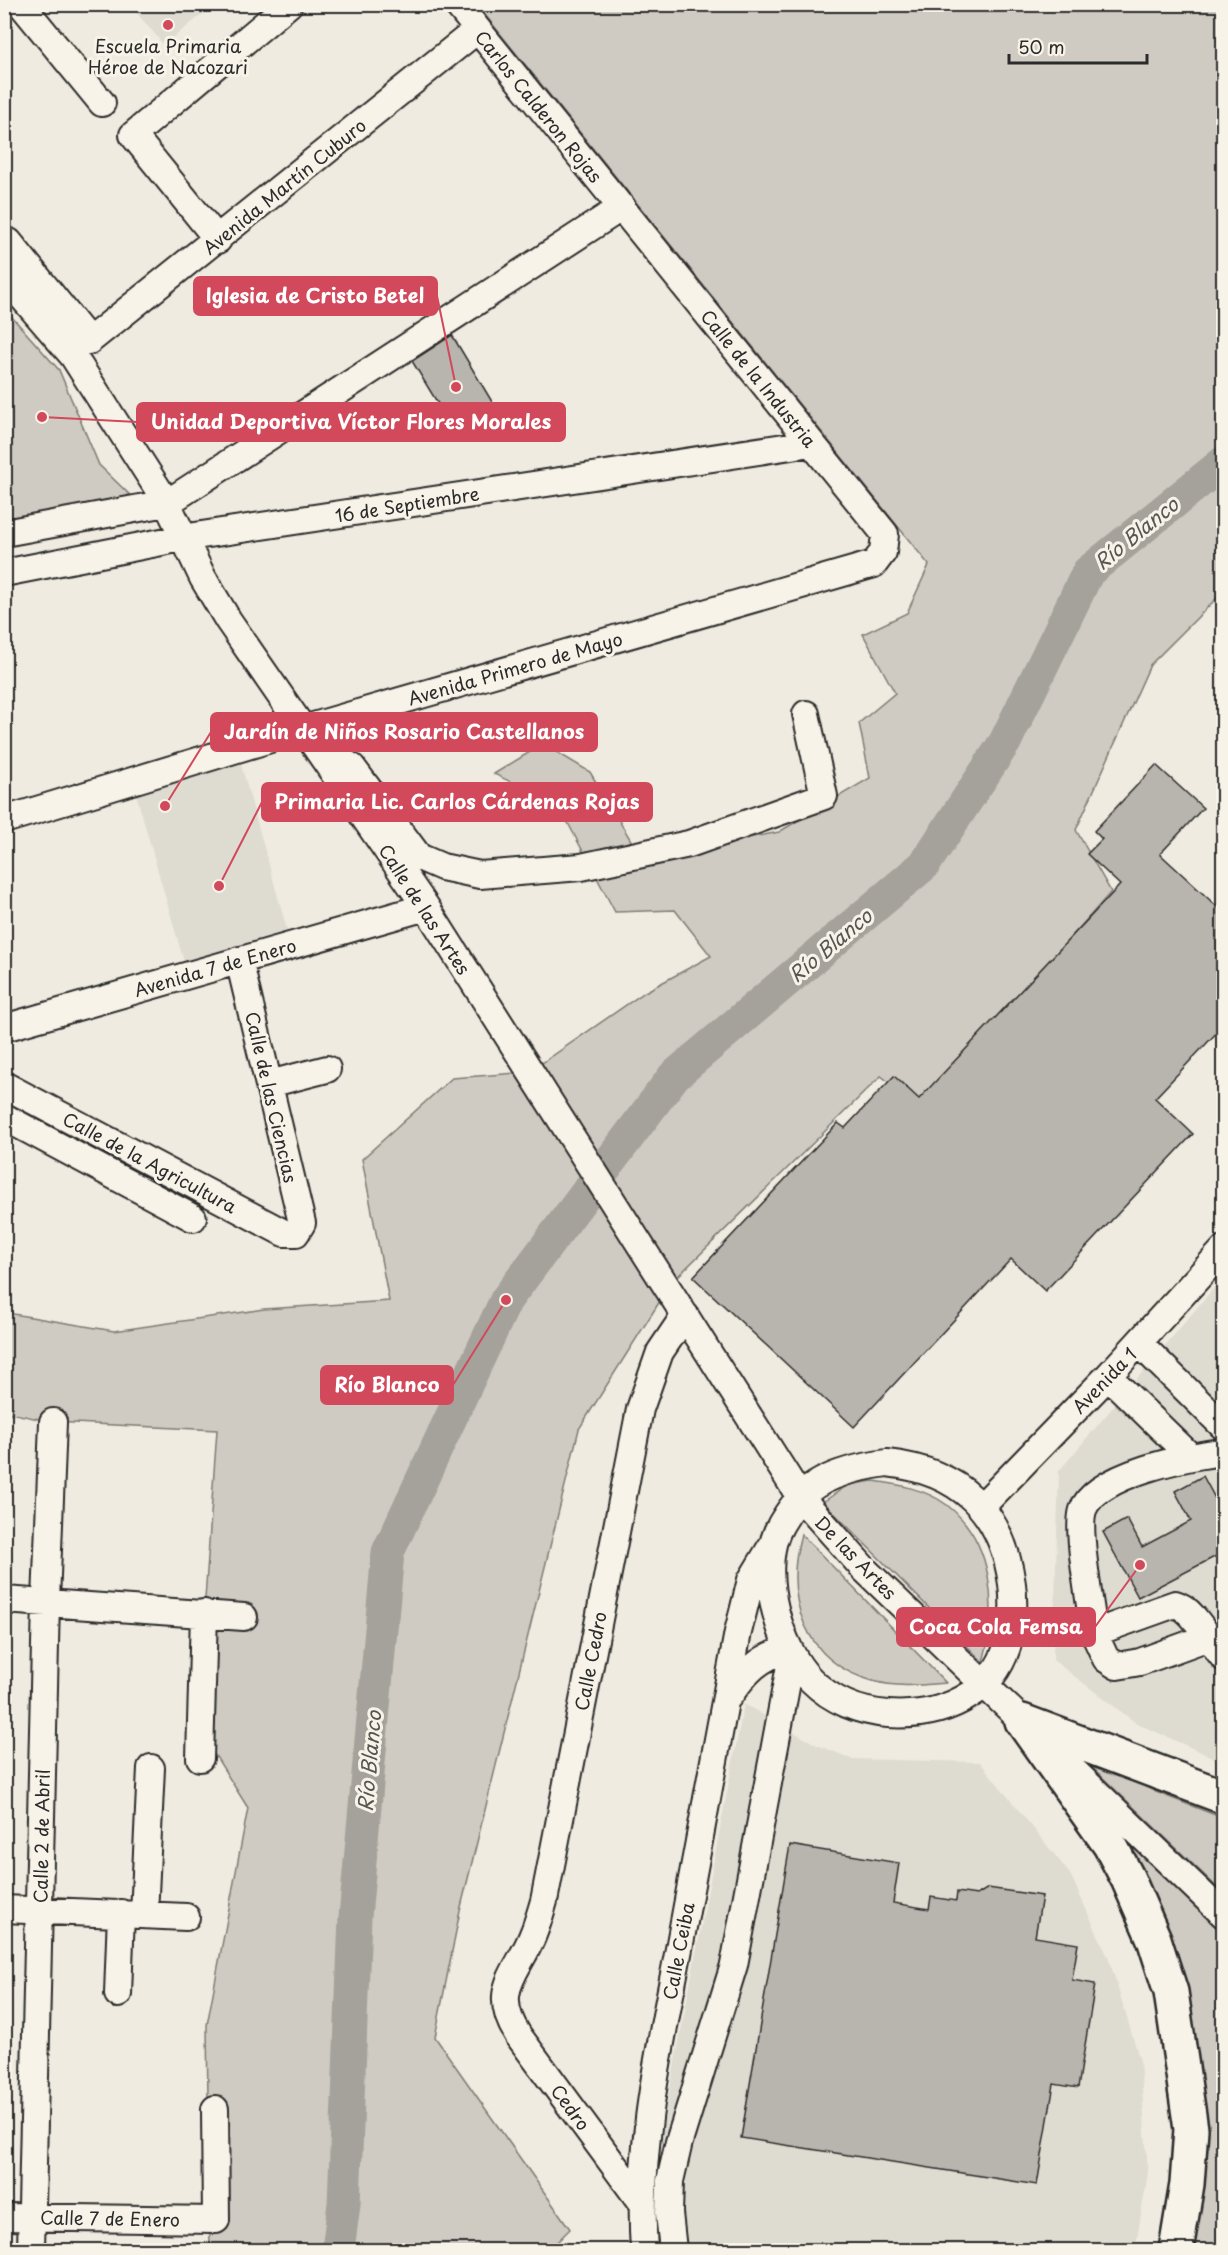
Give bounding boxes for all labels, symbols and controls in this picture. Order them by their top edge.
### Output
marker: Escuela Primaria Héroe de Nacozari [161,18,175,32]
street label: Carlos Calderon Rojas [469,24,609,188]
scale bar [1009,27,1147,65]
place label: Escuela Primaria Héroe de Nacozari [88,32,248,80]
text: 50 m [1018,33,1065,60]
street label: Avenida Martín Cuburo [197,112,371,260]
callout: Iglesia de Cristo Betel [194,277,437,315]
text: Iglesia de Cristo Betel [206,280,424,310]
street label: Calle de la Industria [695,303,823,453]
callout: Unidad Deportiva Víctor Flores Morales [137,403,565,441]
text: Unidad Deportiva Víctor Flores Morales [151,406,552,436]
street label: 16 de Septiembre [333,479,481,529]
water label: Río Blanco [1087,489,1185,576]
street label: Avenida Primero de Mayo [405,624,625,712]
callout: Jardín de Niños Rosario Castellanos [211,713,597,751]
text: Jardín de Niños Rosario Castellanos [224,716,585,746]
callout: Primaria Lic. Carlos Cárdenas Rojas [262,783,652,821]
text: Primaria Lic. Carlos Cárdenas Rojas [275,786,640,816]
street label: Calle de las Artes [373,838,477,980]
water label: Río Blanco [782,901,879,989]
street label: Avenida 7 de Enero [131,931,299,1003]
street label: Calle de las Ciencias [239,1009,305,1185]
street label: Calle de la Agricultura [58,1105,242,1220]
street label: Avenida 1 [1065,1341,1143,1419]
callout: Río Blanco [321,1366,453,1404]
text: Río Blanco [334,1369,440,1399]
street label: De las Artes [809,1509,903,1605]
callout: Coca Cola Femsa [897,1608,1095,1646]
street label: Calle Cedro [567,1609,613,1713]
text: Coca Cola Femsa [909,1611,1083,1641]
water label: Río Blanco [350,1709,388,1812]
street label: Calle 2 de Abril [26,1769,56,1903]
street label: Calle Ceiba [655,1899,701,2002]
street label: Cedro [545,2078,597,2136]
street label: Calle 7 de Enero [40,2203,180,2233]

